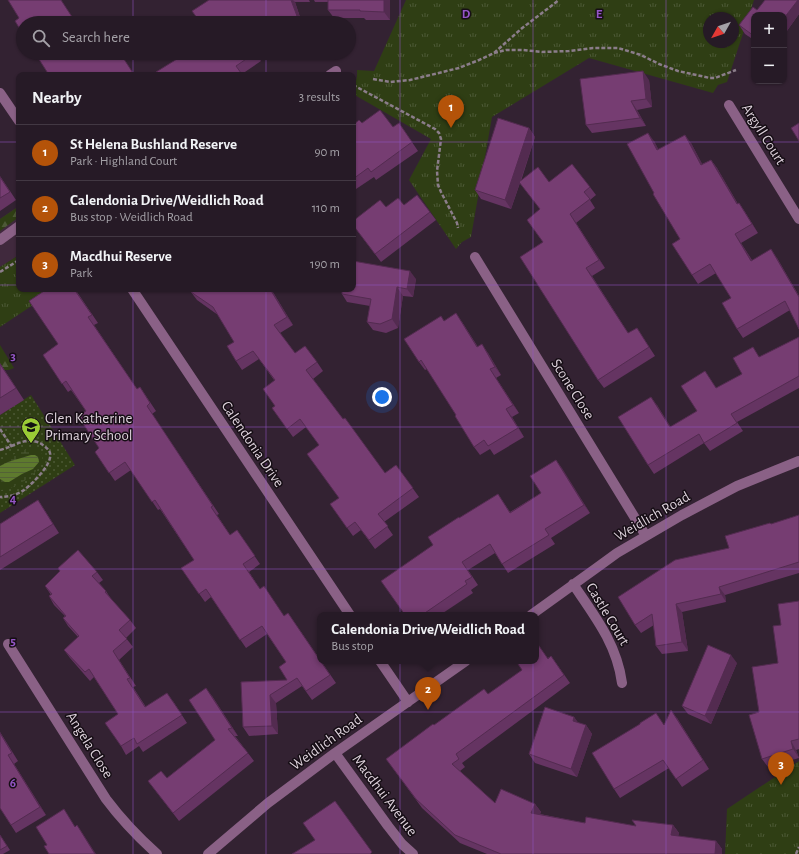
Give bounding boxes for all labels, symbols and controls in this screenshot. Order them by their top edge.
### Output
text: D [462,8,471,21]
text: E [596,8,603,21]
north arrow [703,12,739,48]
map controls [751,12,787,84]
button: + [751,12,787,48]
search box [16,16,356,60]
icon: search [30,27,52,49]
text: Search here [62,30,130,45]
button: − [751,48,787,84]
text: Nearby [32,89,82,106]
text: 3 results [299,91,340,104]
pin: 1 [438,95,464,128]
street label: Argyll Court [739,101,788,168]
text: St Helena Bushland Reserve [70,137,237,152]
text: 1 [43,146,47,159]
text: 90 m [314,146,340,159]
text: Park · Highland Court [70,155,177,168]
text: Calendonia Drive/Weidlich Road [70,193,264,208]
text: 2 [42,202,48,215]
text: 110 m [312,202,340,215]
text: Bus stop · Weidlich Road [70,211,193,224]
text: Macdhui Reserve [70,249,172,264]
text: 3 [42,258,48,271]
text: 190 m [310,258,340,271]
text: Park [70,267,92,280]
text: 3 [10,350,16,363]
street label: Scone Close [548,356,597,422]
your location [372,387,392,407]
street label: Calendonia Drive [218,399,287,490]
place label: Glen Katherine Primary School [45,411,133,443]
school or university icon: Glen Katherine Primary School [20,416,42,444]
street label: Weidlich Road [612,489,693,544]
text: 4 [10,493,17,506]
street label: Castle Court [583,580,632,648]
popup [317,612,539,664]
text: Calendonia Drive/Weidlich Road [331,622,525,637]
text: 5 [10,635,16,648]
text: Bus stop [331,640,374,653]
pin: 2 [415,677,441,710]
street label: Angela Close [63,710,116,781]
street label: Weidlich Road [288,711,365,773]
street label: Macdhui Avenue [349,752,420,839]
pin: 3 [768,752,794,785]
text: 6 [10,777,16,790]

